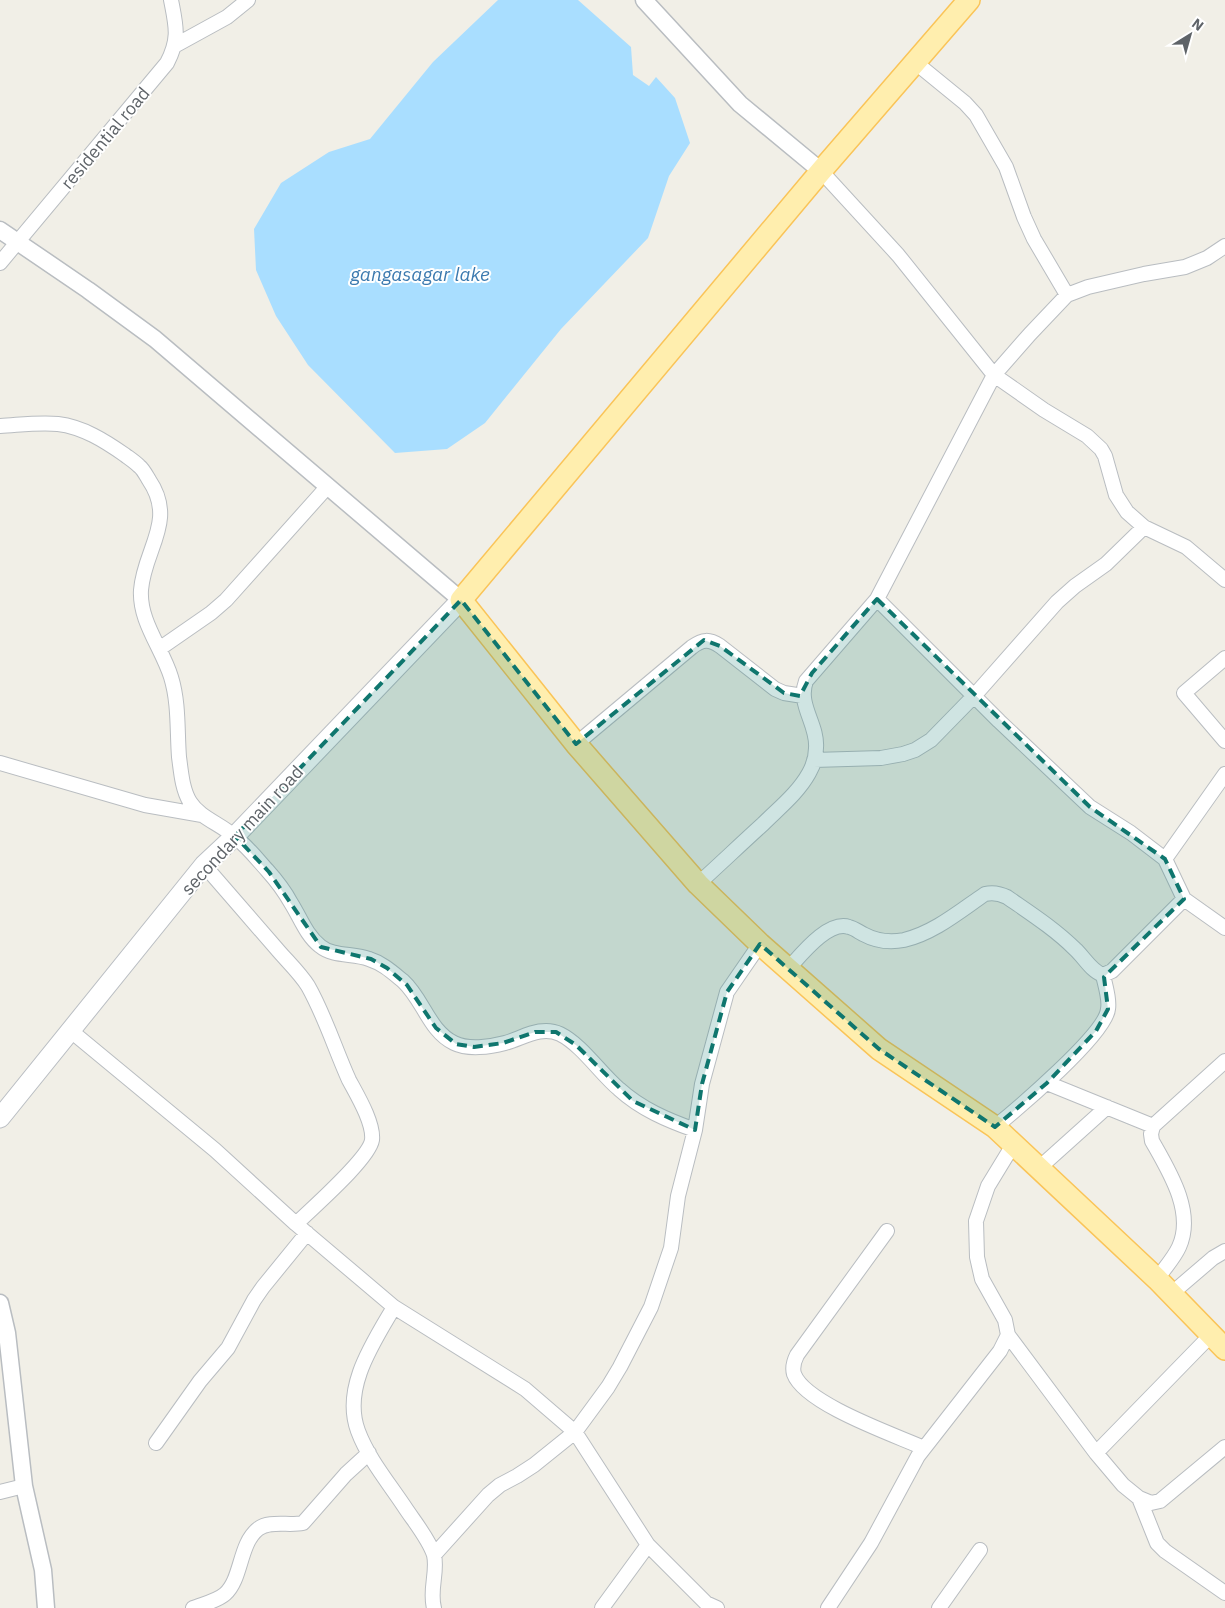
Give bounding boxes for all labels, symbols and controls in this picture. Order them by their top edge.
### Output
north arrow [1165,10,1215,60]
text: N [1188,14,1207,35]
street label: residential road [56,82,154,194]
water label: gangasagar lake [349,262,490,286]
street label: secondary main road [176,760,308,900]

